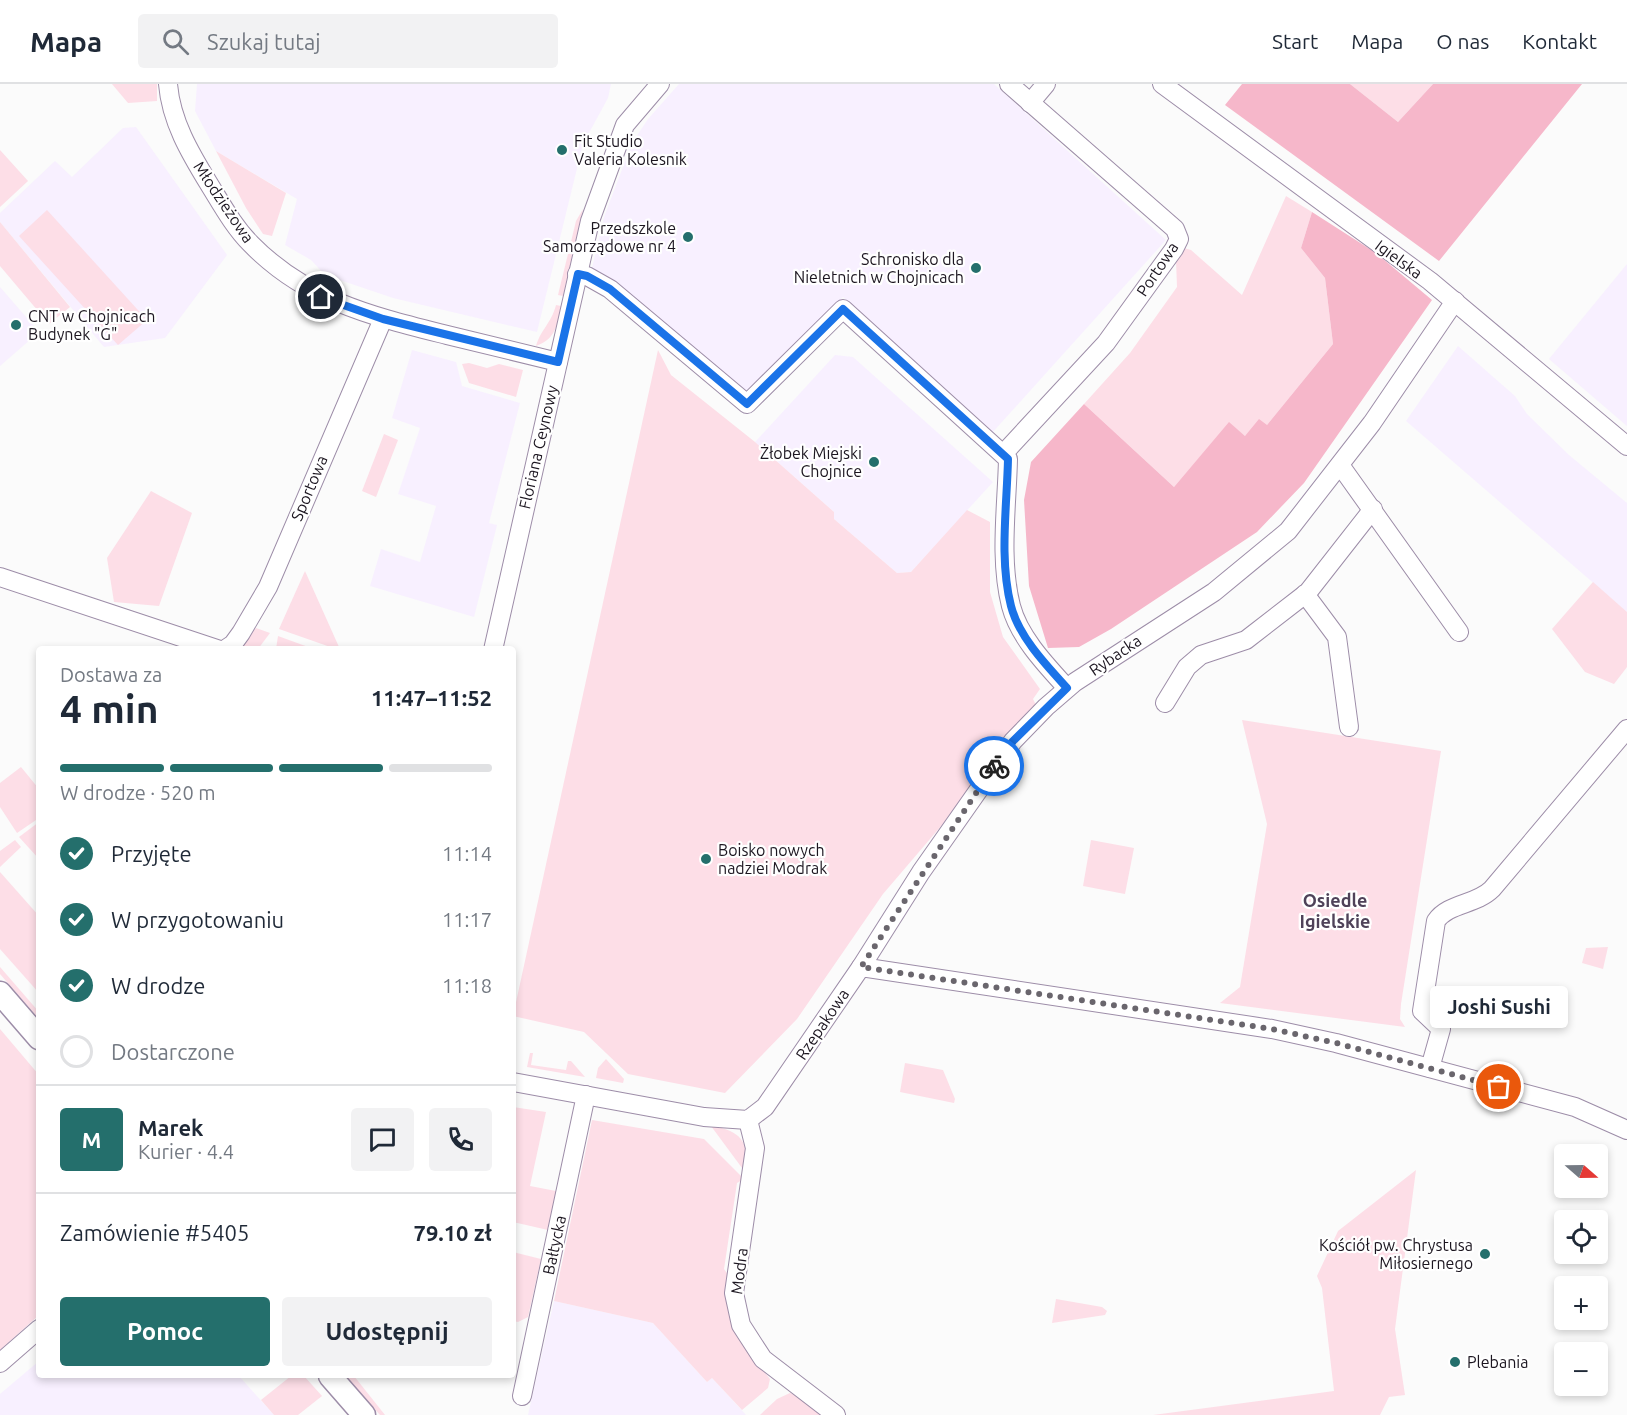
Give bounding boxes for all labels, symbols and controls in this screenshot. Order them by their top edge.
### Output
search box [138,14,558,68]
icon: search [159,25,192,58]
text: Mapa [30,26,102,57]
text: Szukaj tutaj [207,29,321,54]
text: Start [1272,29,1318,53]
text: Mapa [1351,29,1403,53]
text: O nas [1436,29,1489,53]
text: Kontakt [1522,29,1597,53]
place label: Fit Studio Valeria Kolesnik [574,132,687,168]
marker: Fit Studio Valeria Kolesnik [555,143,569,157]
street label: Młodzieżowa [190,158,258,246]
place label: Przedszkole Samorządowe nr 4 [543,219,676,255]
marker: Przedszkole Samorządowe nr 4 [681,230,695,244]
street label: Igielska [1372,236,1426,282]
street label: Portowa [1132,239,1182,299]
place label: Schronisko dla Nieletnich w Chojnicach [794,250,964,286]
marker: Schronisko dla Nieletnich w Chojnicach [969,261,983,275]
pin [295,271,346,322]
icon: home [304,280,337,313]
place label: CNT w Chojnicach Budynek "G" [28,307,155,343]
marker: CNT w Chojnicach Budynek "G" [9,318,23,332]
street label: Floriana Ceynowy [515,383,561,511]
place label: Żłobek Miejski Chojnice [760,444,862,480]
street label: Sportowa [287,453,331,523]
marker: Żłobek Miejski Chojnice [867,455,881,469]
street label: Rybacka [1086,631,1144,679]
text: Dostawa za [60,663,162,686]
text: 11:47–11:52 [371,685,492,710]
text: 4 min [60,687,159,730]
courier [964,736,1024,796]
icon: bike [978,750,1011,783]
text: W drodze · 520 m [60,781,216,804]
icon: check [60,837,93,870]
text: Przyjęte [111,841,192,866]
place label: Boisko nowych nadziei Modrak [718,841,827,877]
text: 11:14 [442,842,492,865]
marker: Boisko nowych nadziei Modrak [699,852,713,866]
district label: Osiedle Igielskie [1300,890,1370,931]
icon: check [60,903,93,936]
text: W przygotowaniu [111,907,284,932]
text: 11:17 [442,908,492,931]
icon: check [60,969,93,1002]
text: W drodze [111,973,205,998]
text: 11:18 [442,974,492,997]
street label: Rzepakowa [792,985,852,1063]
callout: Joshi Sushi [1430,985,1568,1027]
text: Joshi Sushi [1447,995,1551,1018]
text: Dostarczone [111,1039,235,1064]
pin [1473,1061,1524,1112]
icon: bag [1482,1070,1515,1103]
button: chat [351,1108,414,1171]
button: phone [429,1108,492,1171]
text: Marek [138,1115,203,1140]
text: M [82,1127,101,1152]
text: Kurier · 4.4 [138,1140,234,1163]
north arrow [1554,1144,1608,1198]
map controls [1554,1144,1608,1396]
button: locate [1554,1210,1608,1264]
street label: Bałtycka [539,1214,569,1276]
text: Zamówienie #5405 [60,1220,249,1245]
text: 79.10 zł [413,1220,492,1245]
place label: Kościół pw. Chrystusa Miłosiernego [1319,1236,1473,1272]
street label: Modra [727,1247,751,1295]
marker: Kościół pw. Chrystusa Miłosiernego [1478,1247,1492,1261]
button: + [1554,1276,1608,1330]
button: Pomoc [60,1297,270,1366]
button: Udostępnij [282,1297,492,1366]
button: − [1554,1342,1608,1396]
place label: Plebania [1467,1353,1528,1371]
marker: Plebania [1448,1355,1462,1369]

